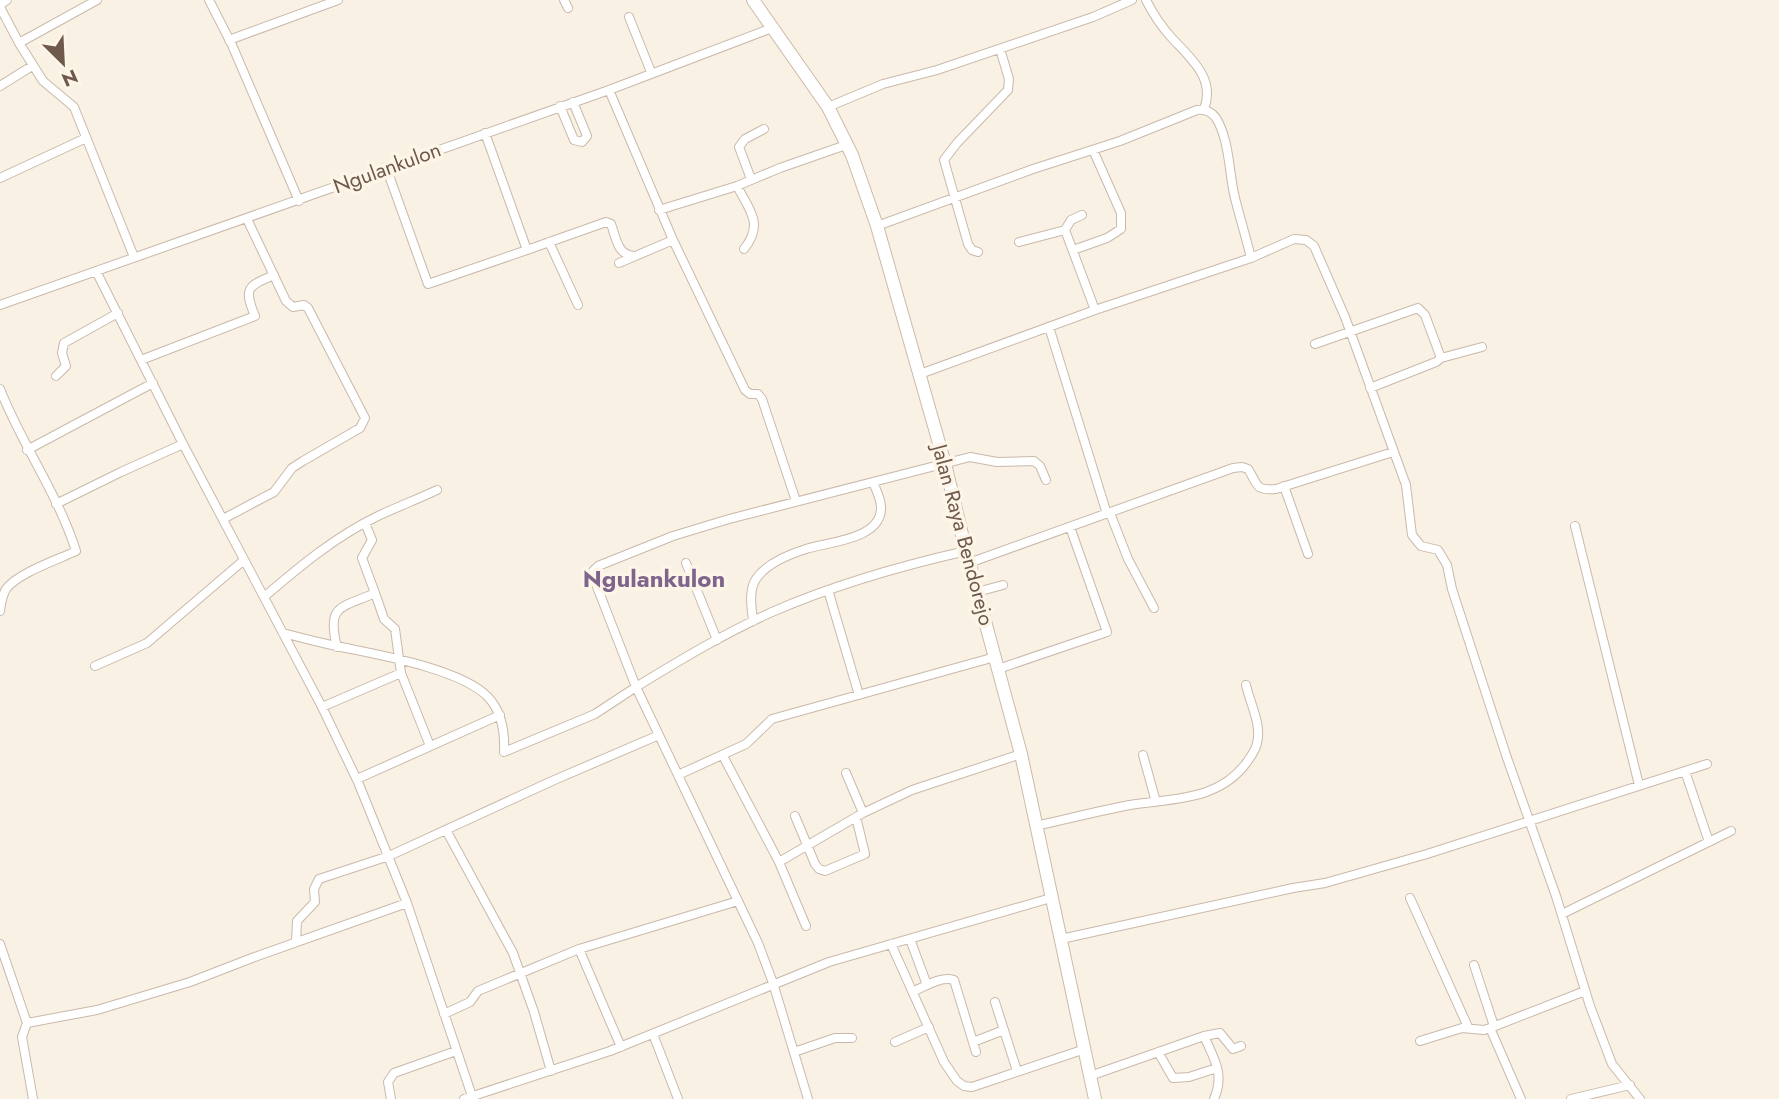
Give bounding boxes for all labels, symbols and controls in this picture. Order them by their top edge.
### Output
north arrow [28,28,98,98]
text: N [57,63,82,93]
street label: Ngulankulon [329,135,445,201]
street label: Jalan Raya Bendorejo [924,438,1002,629]
district label: Ngulankulon [583,561,725,596]

